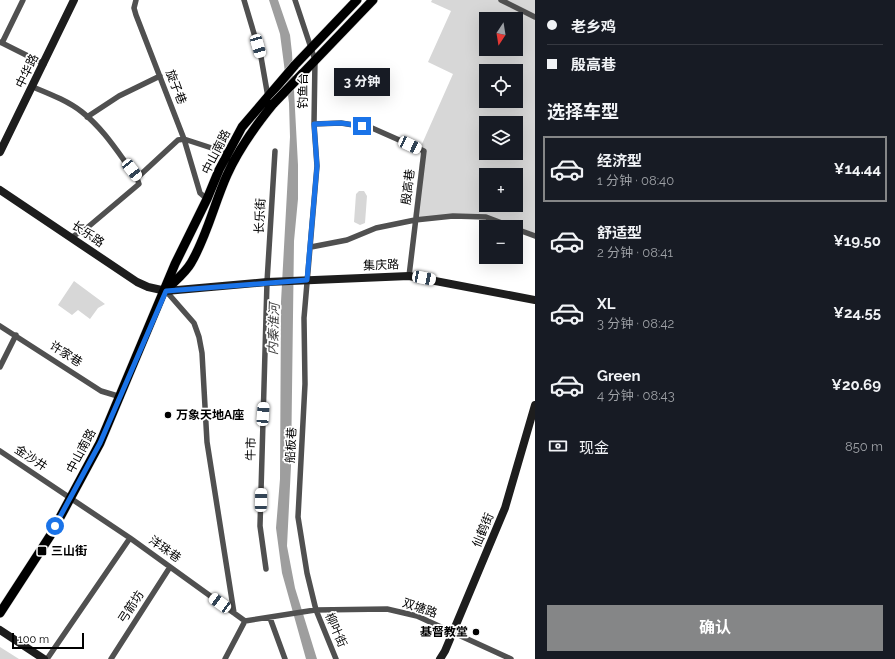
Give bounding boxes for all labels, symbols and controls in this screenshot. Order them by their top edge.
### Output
north arrow [479,12,523,56]
map controls [479,12,523,264]
text: 老乡鸡 [571,18,616,36]
car [249,33,267,59]
street label: 中华路 [13,52,41,90]
text: 殷高巷 [571,56,616,74]
button: locate [479,64,523,108]
street label: 旋子巷 [163,68,189,106]
callout: 3 分钟 [334,68,390,96]
street label: 钓鱼台 [296,73,310,109]
text: 3 分钟 [344,74,380,89]
text: 选择车型 [547,101,619,122]
button: layers [479,116,523,160]
route end [353,117,371,135]
street label: 中山南路 [199,127,233,177]
car [397,134,423,156]
icon: car [549,151,585,187]
text: 经济型 [597,152,642,170]
car [120,157,144,183]
text: ¥14.44 [834,160,881,178]
street label: 殷高巷 [399,168,417,206]
button: + [479,168,523,212]
text: 1 分钟 · 08:40 [597,173,674,188]
street label: 长乐街 [252,198,268,234]
street label: 长乐路 [69,218,107,250]
button: − [479,220,523,264]
icon: car [549,223,585,259]
text: 舒适型 [597,224,642,242]
text: ¥19.50 [833,232,881,250]
text: 2 分钟 · 08:41 [597,245,673,260]
street label: 集庆路 [363,257,399,273]
car [411,270,437,286]
icon: car [549,295,585,331]
text: XL [597,295,615,313]
water label: 内秦淮河 [265,300,282,355]
text: ¥24.55 [833,304,881,322]
text: 3 分钟 · 08:42 [597,316,674,331]
street label: 许家巷 [47,338,85,370]
icon: car [549,367,585,403]
text: Green [597,367,641,385]
text: ¥20.69 [831,376,881,394]
text: 4 分钟 · 08:43 [597,388,675,403]
car [256,402,270,426]
place label: 万象天地A座 [176,408,244,422]
marker: 万象天地A座 [163,410,173,420]
street label: 中山南路 [64,427,98,475]
street label: 船板巷 [283,427,299,463]
icon: cash [547,435,569,457]
street label: 牛市 [244,437,258,461]
text: 现金 [579,439,609,457]
text: 850 m [845,439,883,454]
street label: 金沙井 [12,442,50,474]
car [255,488,267,512]
street label: 仙鹤街 [470,511,496,549]
route start [46,517,64,535]
street label: 洋珠巷 [146,533,184,565]
place label: 三山街 [51,544,87,558]
marker: 三山街 [36,545,48,557]
street label: 弓箭坊 [115,588,147,626]
car [207,591,233,615]
street label: 双塘路 [401,596,439,620]
button: 确认 [547,605,883,651]
street label: 柳叶街 [323,611,349,649]
place label: 基督教堂 [420,625,468,639]
marker: 基督教堂 [471,627,481,637]
scale bar [12,631,84,650]
text: 100 m [18,633,49,646]

